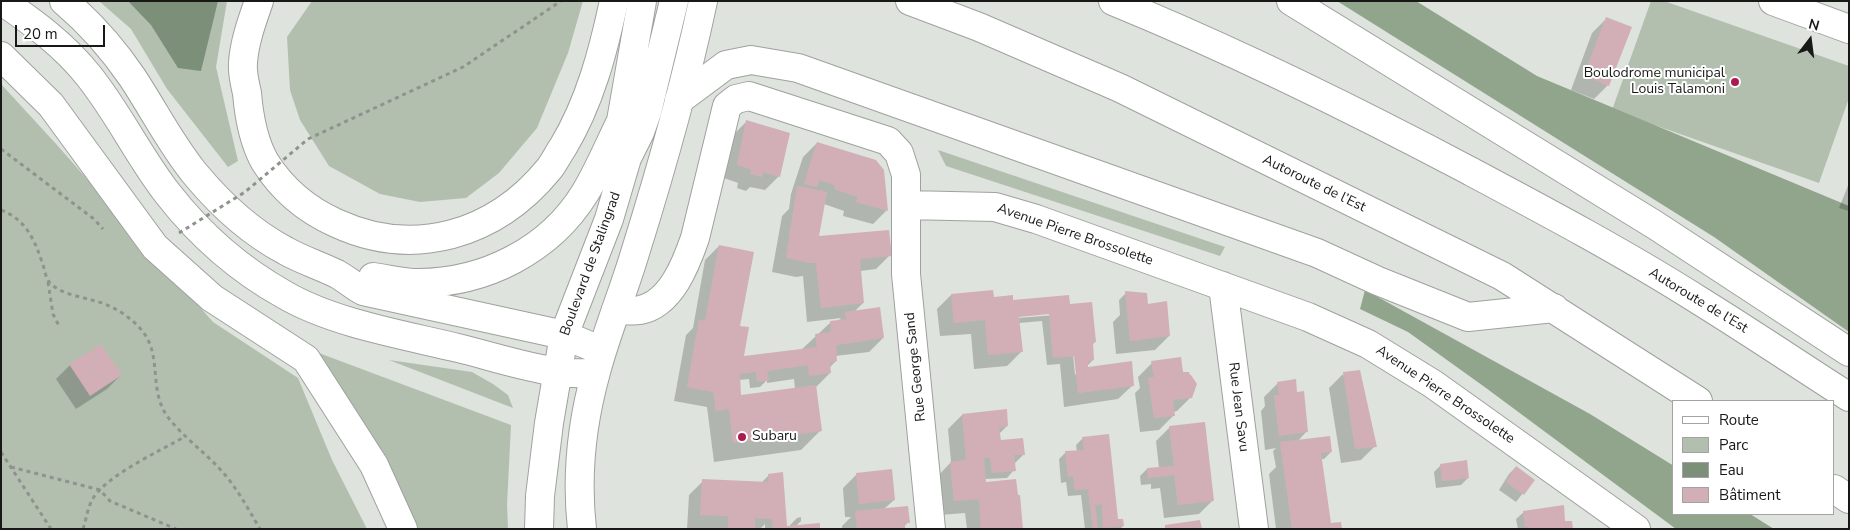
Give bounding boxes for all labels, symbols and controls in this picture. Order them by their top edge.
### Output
text: N [1806,14,1822,36]
scale bar [18,15,108,47]
north arrow [1785,15,1835,65]
text: 20 m [23,24,58,44]
place label: Boulodrome municipal Louis Talamoni [1584,66,1725,98]
marker: Boulodrome municipal Louis Talamoni [1729,76,1741,88]
street label: Autoroute de l’Est [1260,152,1368,216]
street label: Boulevard de Stalingrad [557,190,625,338]
street label: Avenue Pierre Brossolette [995,200,1155,270]
street label: Autoroute de l’Est [1645,265,1751,337]
street label: Rue George Sand [902,311,930,423]
street label: Avenue Pierre Brossolette [1372,342,1518,448]
street label: Rue Jean Savu [1224,361,1252,453]
legend [1672,400,1835,515]
text: Route [1719,410,1759,430]
place label: Subaru [752,429,797,445]
marker: Subaru [736,431,748,443]
text: Parc [1719,435,1748,455]
text: Eau [1719,460,1744,480]
text: Bâtiment [1719,485,1780,505]

